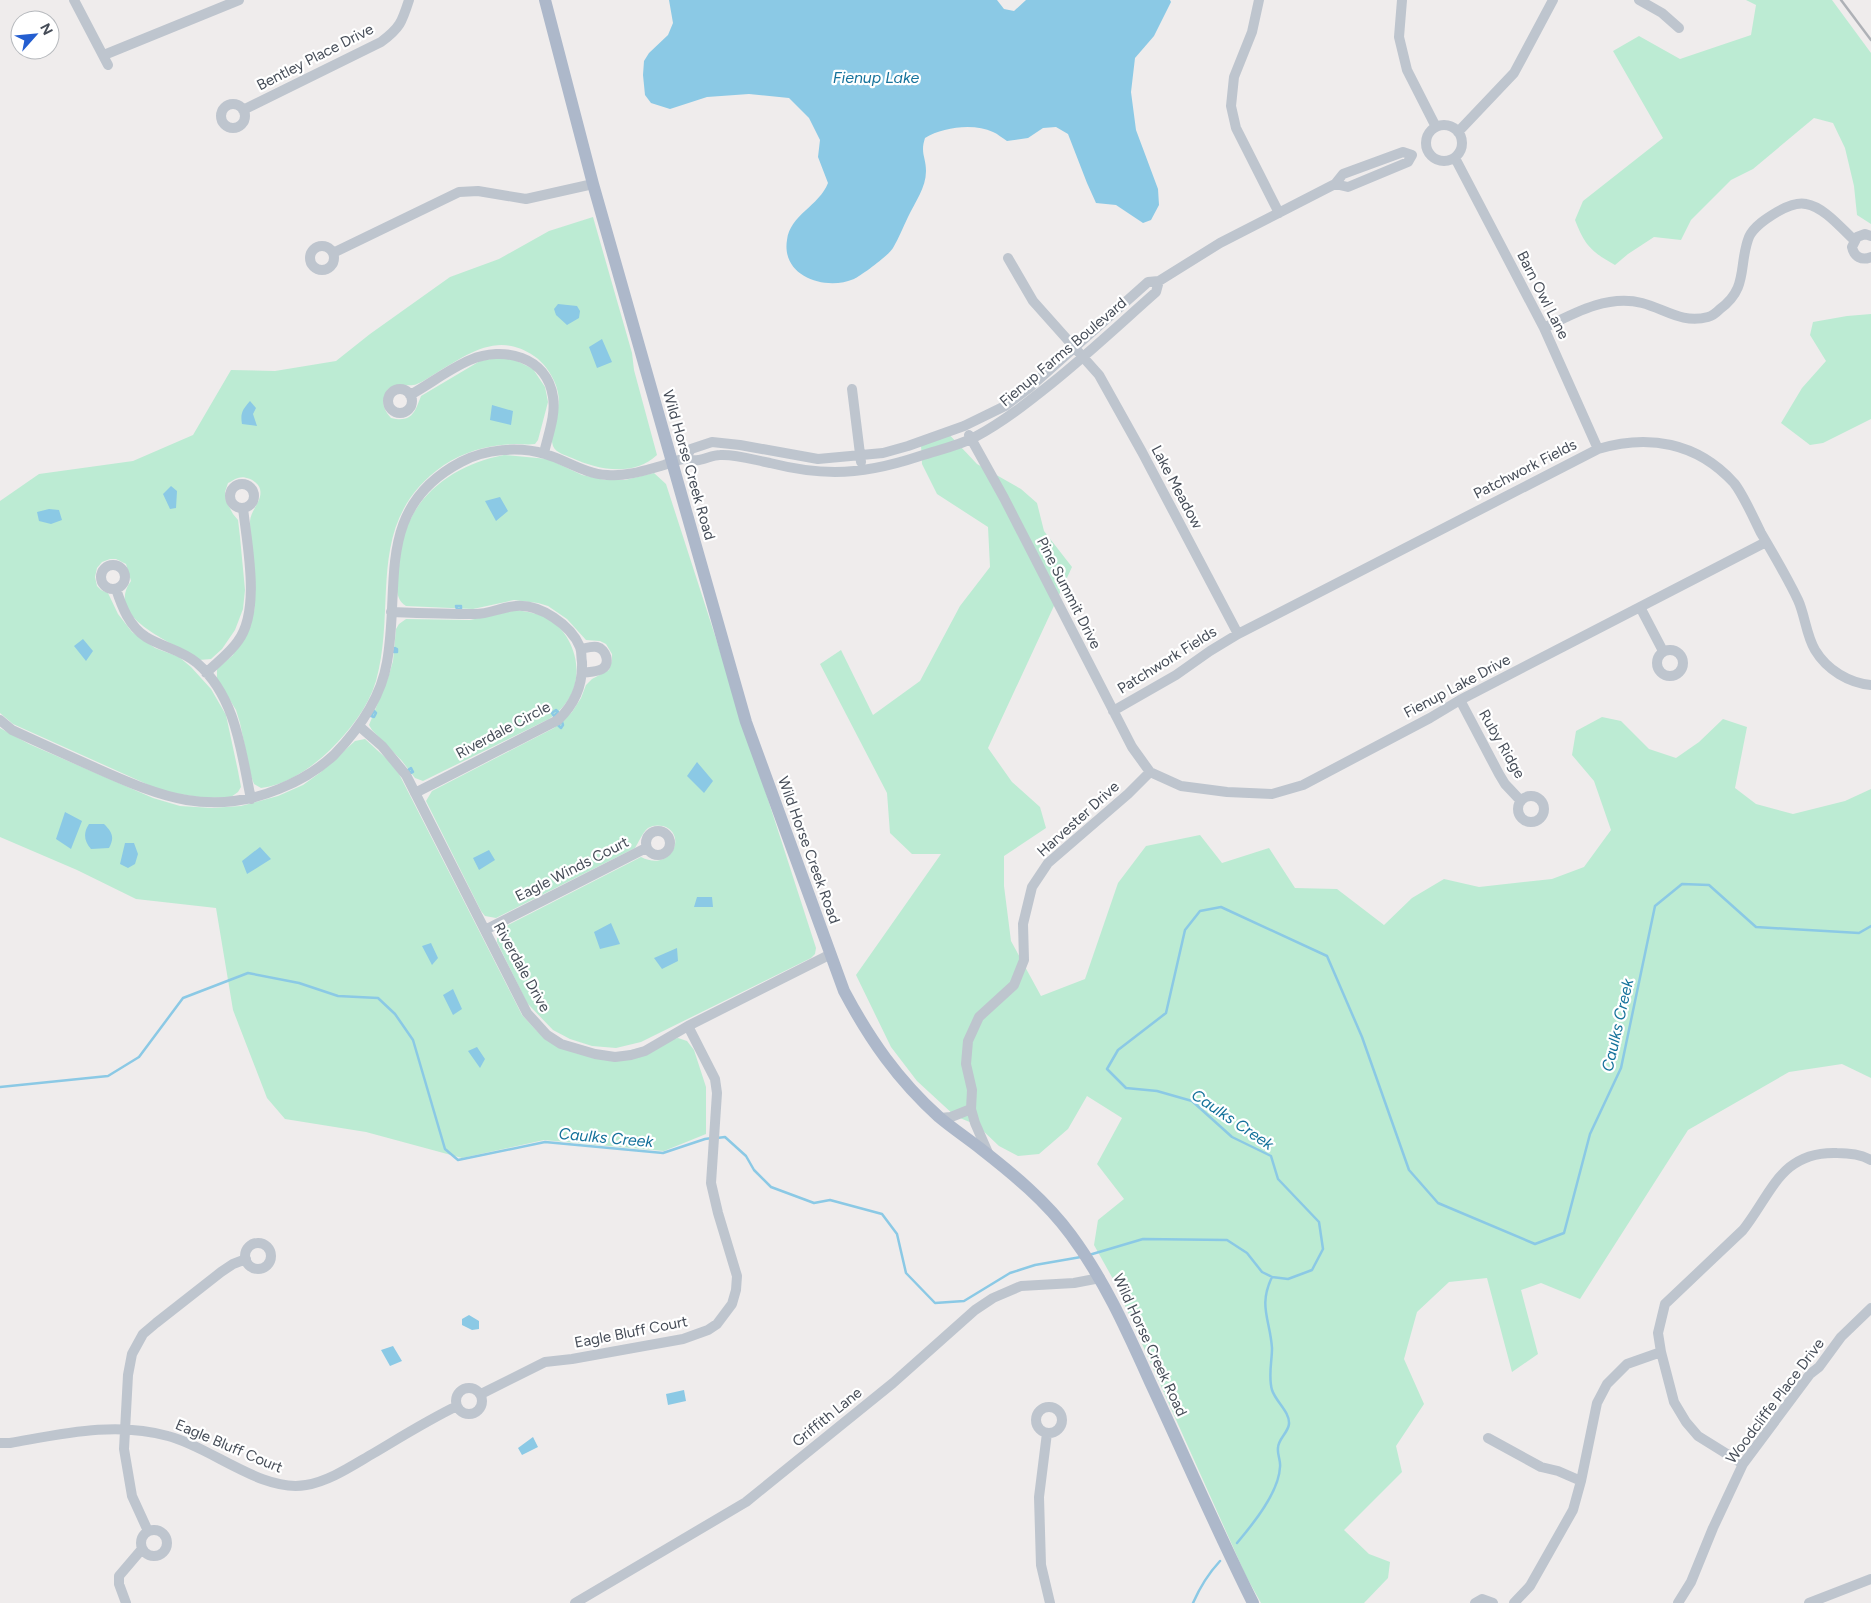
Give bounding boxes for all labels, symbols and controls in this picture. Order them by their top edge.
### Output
north arrow [10,10,60,60]
street label: Bentley Place Drive [254,20,376,94]
text: N [36,21,56,38]
water label: Fienup Lake [833,68,919,87]
street label: Barn Owl Lane [1513,248,1573,342]
street label: Fienup Farms Boulevard [996,294,1130,410]
street label: Wild Horse Creek Road [659,388,719,542]
street label: Patchwork Fields [1470,435,1580,503]
street label: Lake Meadow [1147,442,1207,532]
street label: Pine Summit Drive [1033,534,1105,652]
street label: Patchwork Fields [1114,622,1220,698]
street label: Fienup Lake Drive [1401,650,1513,722]
street label: Riverdale Circle [453,698,553,762]
street label: Ruby Ridge [1475,706,1529,782]
street label: Wild Horse Creek Road [774,774,844,926]
street label: Harvester Drive [1033,777,1123,861]
street label: Eagle Winds Court [512,832,632,905]
street label: Riverdale Drive [490,919,554,1015]
water label: Caulks Creek [1598,976,1638,1073]
water label: Caulks Creek [1188,1085,1278,1155]
water label: Caulks Creek [558,1124,655,1151]
street label: Wild Horse Creek Road [1109,1271,1191,1419]
street label: Eagle Bluff Court [573,1312,689,1352]
street label: Woodcliffe Place Drive [1722,1335,1828,1467]
street label: Griffith Lane [789,1383,865,1451]
street label: Eagle Bluff Court [173,1415,286,1477]

